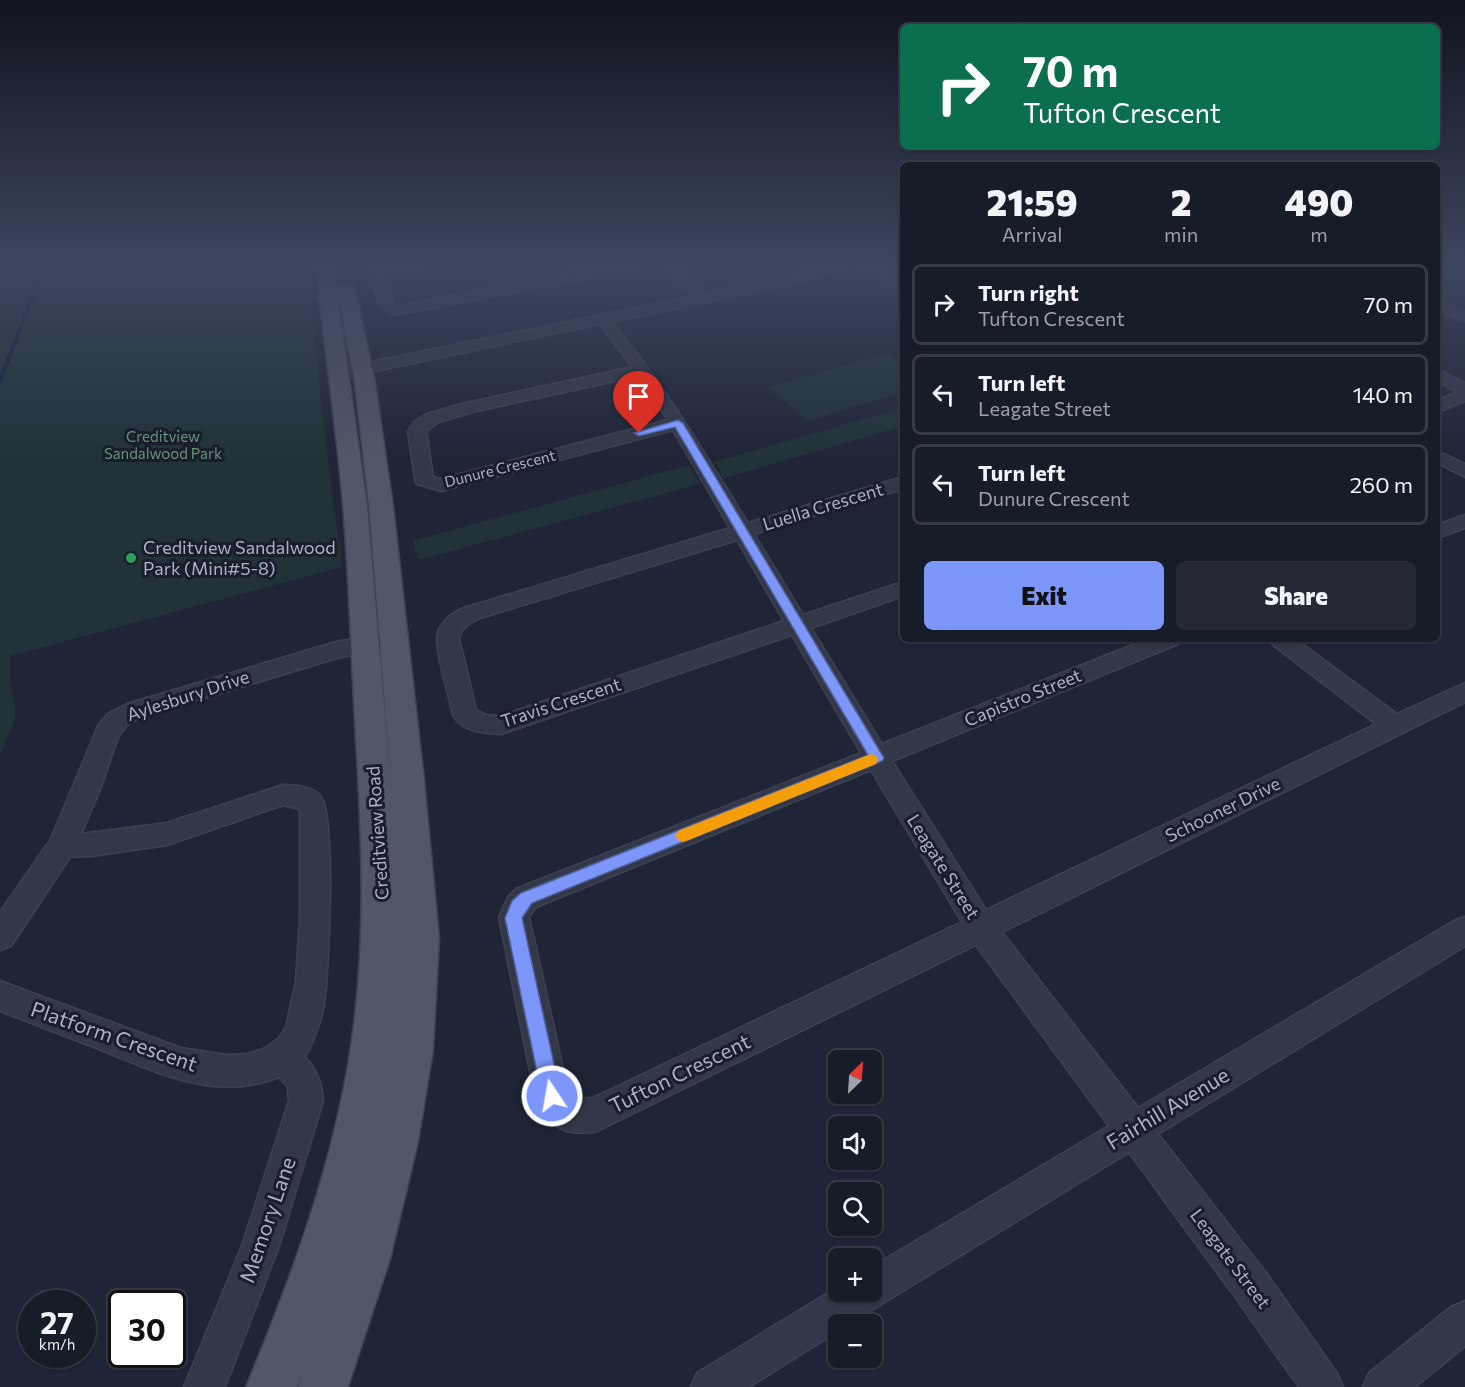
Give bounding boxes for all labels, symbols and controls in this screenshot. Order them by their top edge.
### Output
text: 70 m [1023,44,1118,96]
icon: right [924,48,1002,126]
text: Tufton Crescent [1023,96,1221,129]
text: 21:59 [986,179,1078,223]
text: 2 [1171,179,1192,223]
text: 490 [1285,179,1354,223]
text: Arrival [1002,222,1062,246]
text: min [1164,222,1198,246]
text: m [1310,222,1328,246]
text: Turn right [978,279,1079,306]
icon: right [927,288,960,321]
text: 70 m [1364,291,1413,318]
text: Tufton Crescent [978,306,1125,330]
text: Turn left [978,369,1065,396]
pin [613,371,664,433]
icon: left [927,378,960,411]
icon: arrive [622,380,655,413]
text: 140 m [1353,381,1413,408]
text: Leagate Street [978,396,1111,420]
park label: Creditview Sandalwood Park [104,427,222,462]
street label: Dunure Crescent [442,446,557,491]
text: Turn left [978,459,1065,486]
icon: left [927,468,960,501]
text: 260 m [1350,471,1413,498]
street label: Luella Crescent [760,477,886,535]
text: Dunure Crescent [978,486,1130,510]
place label: Creditview Sandalwood Park (Mini#5-8) [143,536,336,579]
marker: Creditview Sandalwood Park (Mini#5-8) [124,551,138,565]
button: Exit [924,561,1164,630]
button: Share [1176,561,1416,630]
street label: Capistro Street [961,664,1084,731]
street label: Aylesbury Drive [124,665,252,725]
street label: Travis Crescent [498,672,623,732]
street label: Creditview Road [361,765,393,901]
street label: Schooner Drive [1161,772,1284,846]
street label: Leagate Street [903,810,985,923]
street label: Platform Crescent [28,995,201,1076]
street label: Tufton Crescent [605,1028,754,1118]
north arrow [828,1050,882,1104]
map controls [828,1050,882,1368]
street label: Fairhill Avenue [1101,1061,1233,1154]
position arrow [520,1064,584,1128]
button: sound [828,1116,882,1170]
street label: Memory Lane [233,1153,300,1286]
button: search [828,1182,882,1236]
street label: Leagate Street [1186,1204,1275,1313]
button: + [828,1248,882,1302]
speed limit sign: 30 [108,1290,186,1368]
text: 27 [40,1303,74,1340]
button: − [828,1314,882,1368]
text: km/h [39,1335,75,1353]

